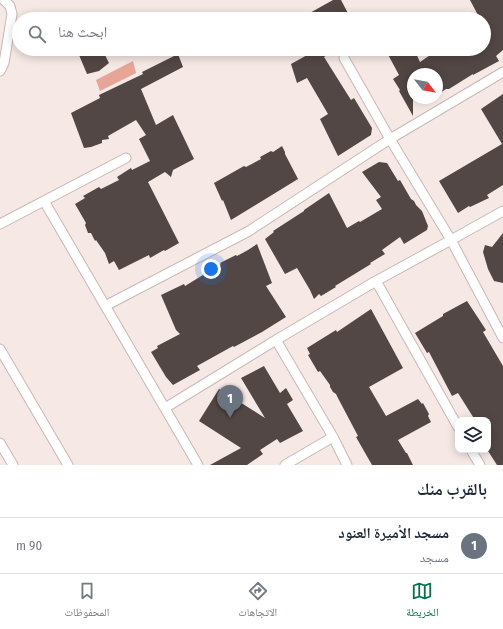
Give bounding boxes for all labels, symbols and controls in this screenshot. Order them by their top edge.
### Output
search box [12,12,491,56]
icon: search [26,23,48,45]
text: ابحث هنا [58,23,107,41]
north arrow [407,68,443,104]
your location [201,259,221,279]
pin: 1 [217,385,243,418]
map controls [455,417,491,453]
button: layers [455,417,491,453]
text: بالقرب منك [417,479,487,500]
text: مسجد الأميرة العنود [338,524,449,542]
text: 90 m [16,538,42,553]
text: 1 [471,538,477,553]
text: مسجد [420,550,449,565]
tab: المحفوظات [64,580,109,623]
tab: الاتجاهات [238,580,277,623]
tab: الخريطة [406,580,439,623]

